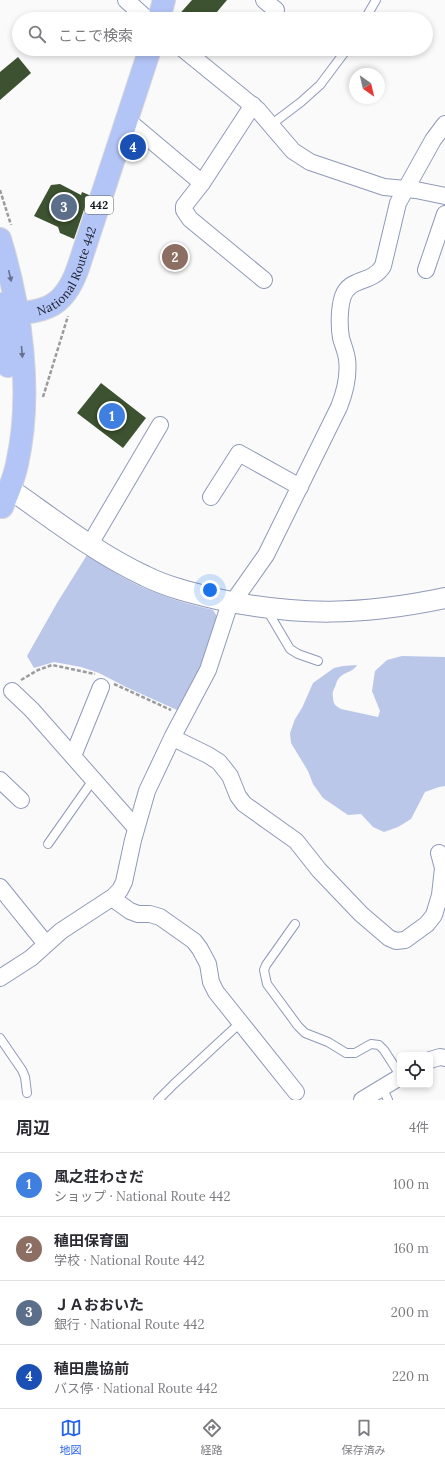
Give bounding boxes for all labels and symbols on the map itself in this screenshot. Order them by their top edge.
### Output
north arrow [349,68,385,104]
pin: 4 [120,132,146,162]
pin: 3 [51,192,77,222]
road number: 442 [85,196,113,214]
street label: National Route 442 [35,224,99,318]
pin: 2 [162,242,188,272]
one-way arrow [8,270,14,282]
one-way arrow [18,346,25,358]
pin: 1 [99,401,125,431]
your location [200,580,220,600]

